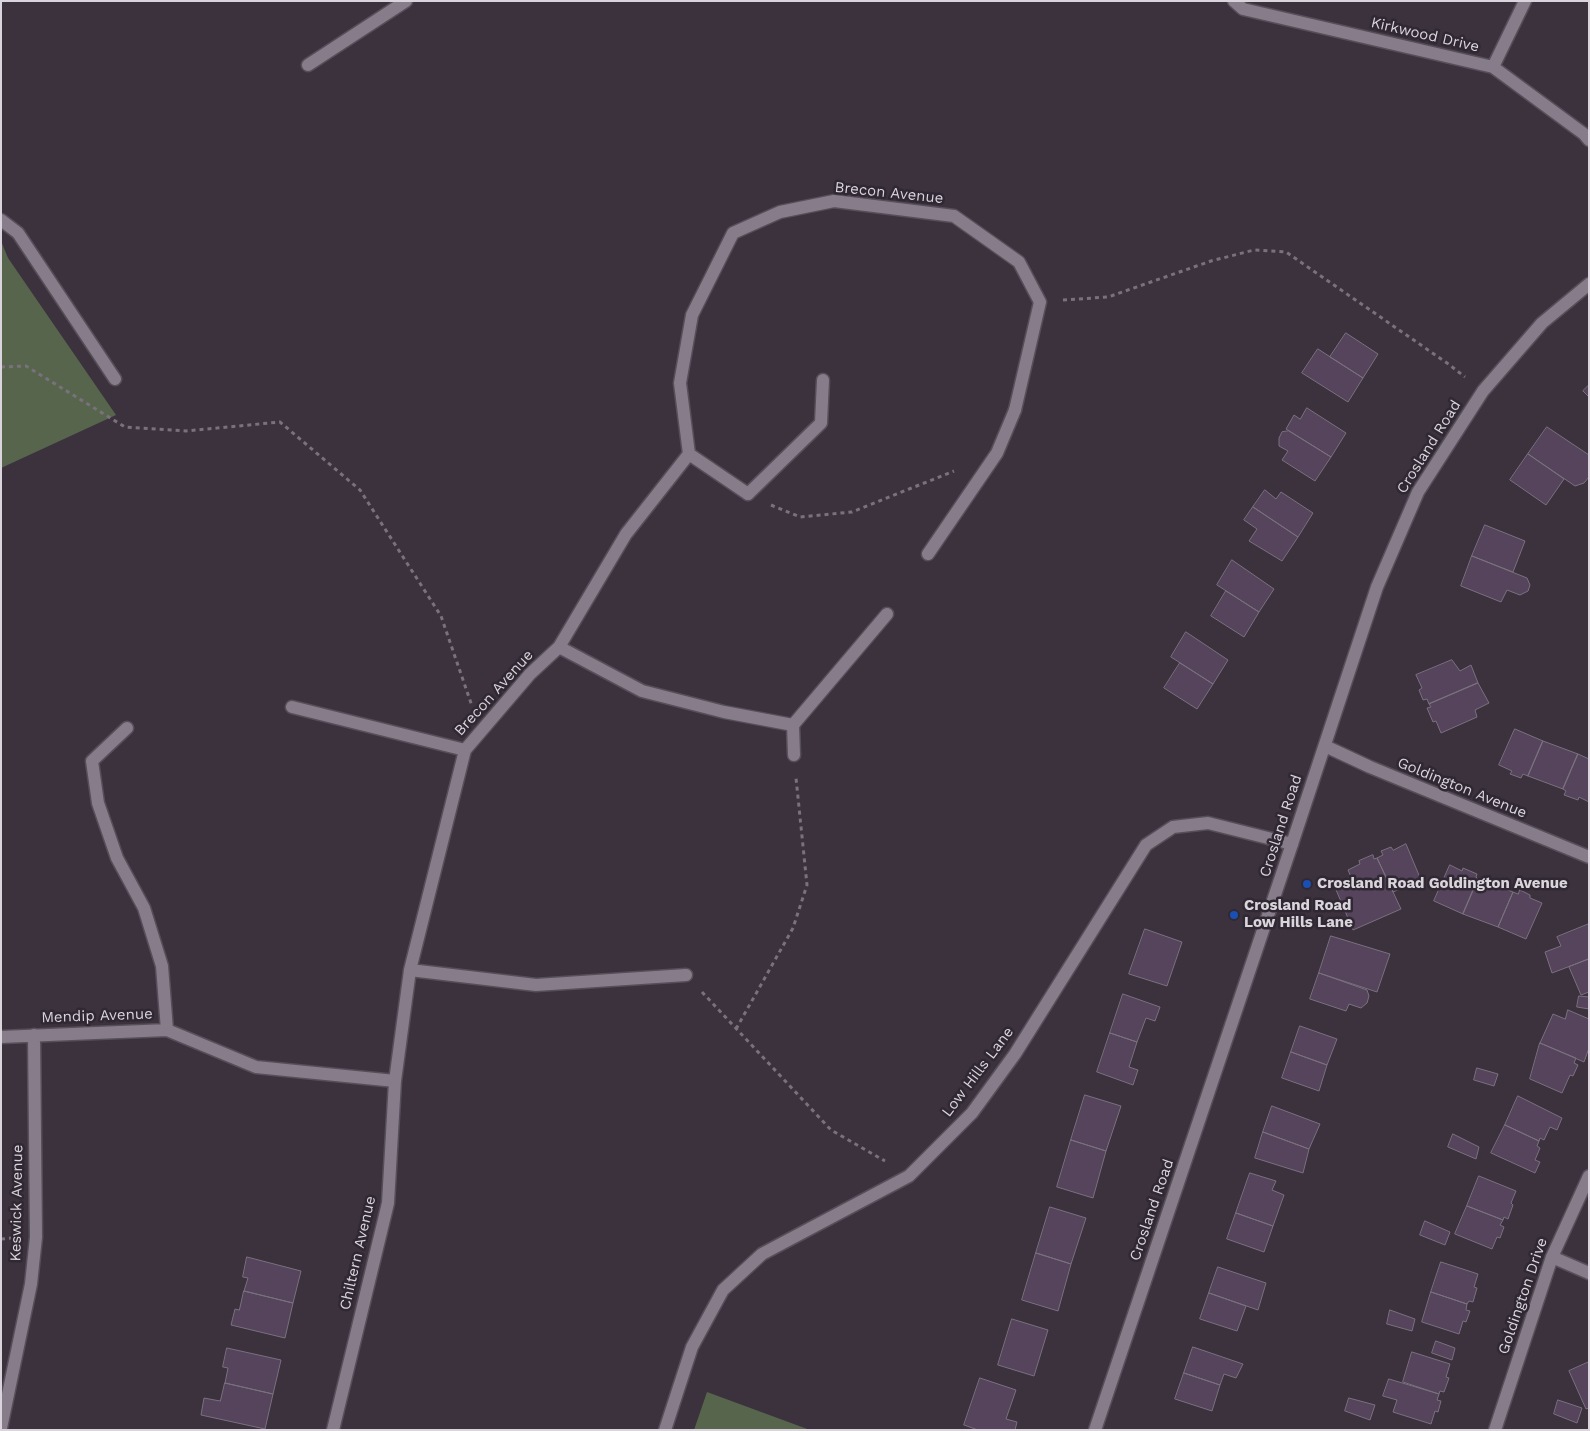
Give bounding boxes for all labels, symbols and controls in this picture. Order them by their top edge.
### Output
street label: Kirkwood Drive [1369,14,1481,56]
street label: Brecon Avenue [834,178,944,208]
street label: Crosland Road [1393,397,1465,497]
street label: Brecon Avenue [451,646,537,740]
street label: Goldington Avenue [1395,754,1529,822]
street label: Crosland Road [1256,773,1306,879]
place label: Crosland Road Goldington Avenue [1317,875,1568,893]
marker: Crosland Road Goldington Avenue [1301,878,1313,890]
place label: Crosland Road Low Hills Lane [1244,897,1353,932]
marker: Crosland Road Low Hills Lane [1228,909,1240,921]
street label: Mendip Avenue [41,1005,153,1027]
street label: Low Hills Lane [938,1024,1018,1120]
street label: Keswick Avenue [7,1144,27,1262]
street label: Crosland Road [1126,1157,1178,1263]
street label: Chiltern Avenue [336,1194,380,1312]
street label: Goldington Drive [1495,1235,1551,1357]

